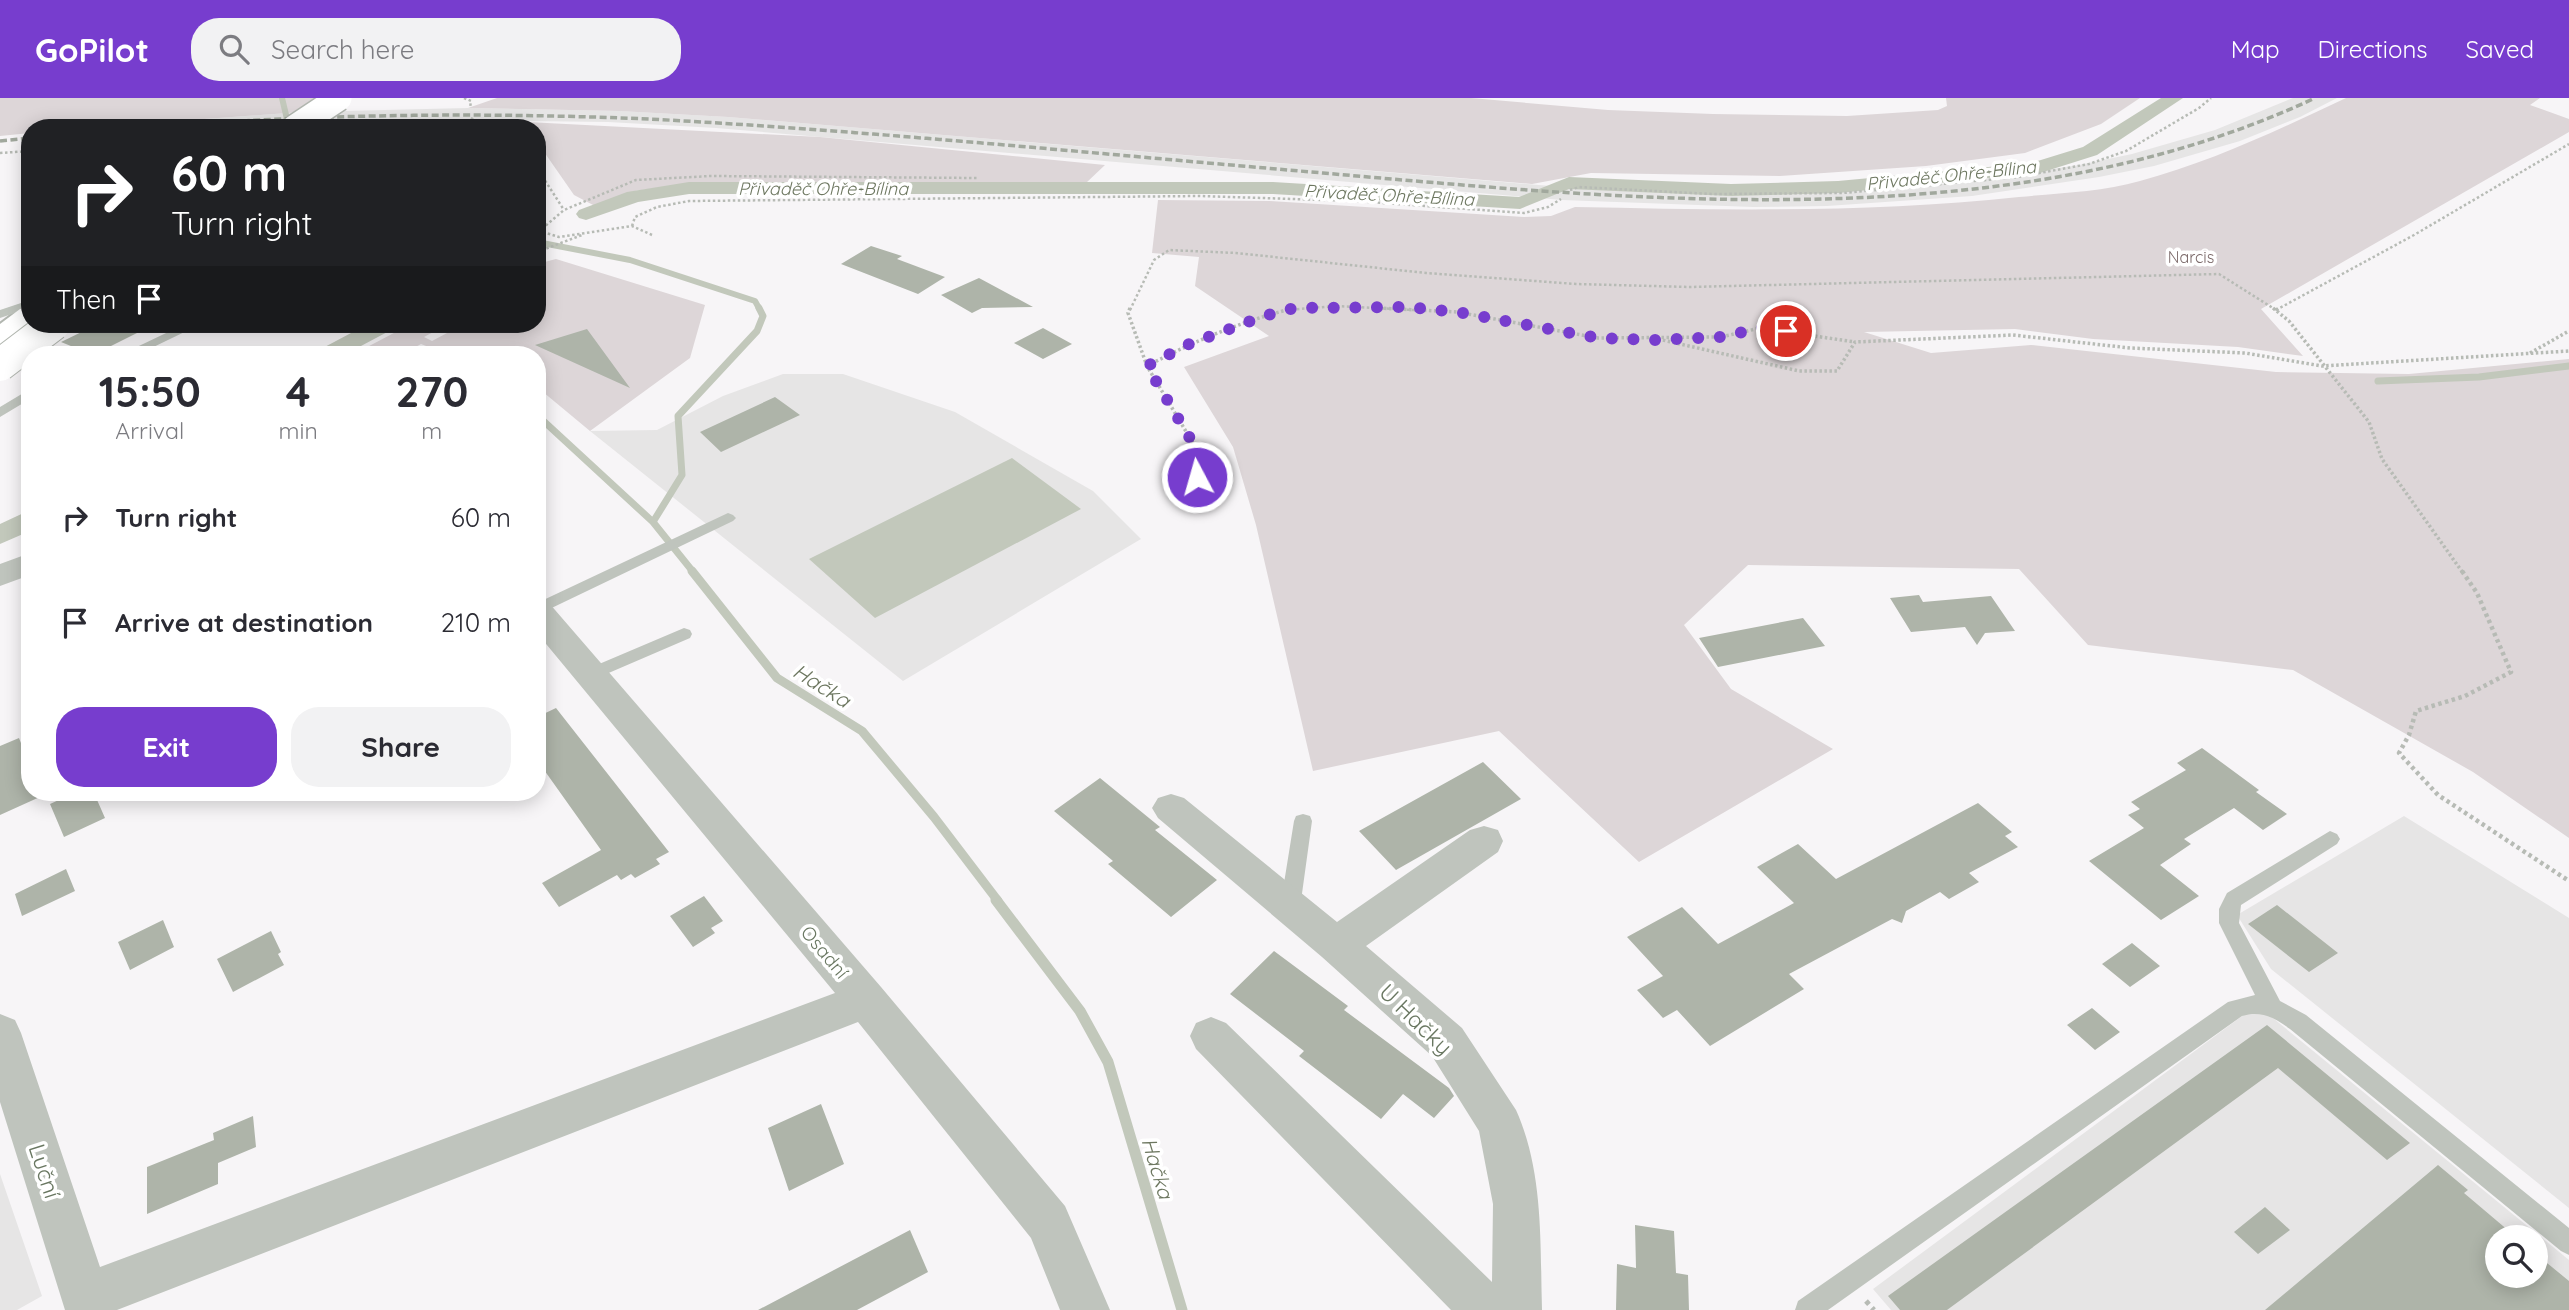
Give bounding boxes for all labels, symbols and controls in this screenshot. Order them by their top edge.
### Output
search box [191,18,681,81]
text: GoPilot [35,29,149,70]
icon: search [215,30,253,68]
text: Search here [271,33,414,66]
text: Map [2231,34,2280,64]
text: Directions [2318,34,2428,64]
text: Saved [2466,34,2534,64]
text: 60 m [171,142,287,203]
icon: right [56,147,147,238]
water label: Přivaděč Ohře-Bílina [1865,155,2038,195]
water label: Přivaděč Ohře-Bílina [738,177,909,200]
water label: Přivaděč Ohře-Bílina [1303,179,1476,211]
text: Turn right [171,203,312,243]
park label: Narcis [2168,247,2214,267]
icon: arrive [130,280,168,318]
text: Then [56,283,116,316]
pin [1756,301,1816,361]
icon: arrive [1767,312,1805,350]
text: 15:50 [99,365,201,418]
text: 4 [286,365,310,418]
text: 270 [395,365,468,418]
text: Arrival [115,416,184,445]
text: min [279,416,318,445]
text: m [421,416,442,445]
position arrow [1160,440,1234,514]
icon: right [56,499,94,537]
text: Turn right [115,501,237,534]
text: 60 m [451,501,511,534]
icon: arrive [56,604,94,642]
text: Arrive at destination [115,606,373,639]
text: 210 m [441,606,511,639]
water label: Hačka [789,657,857,713]
button: Exit [56,707,277,787]
button: Share [291,707,511,787]
street label: Osadní [796,921,855,984]
street label: U Hačky [1373,977,1459,1061]
water label: Hačka [1136,1134,1180,1203]
street label: Luční [23,1140,67,1202]
map controls [2485,1225,2548,1288]
button: search [2485,1225,2548,1288]

